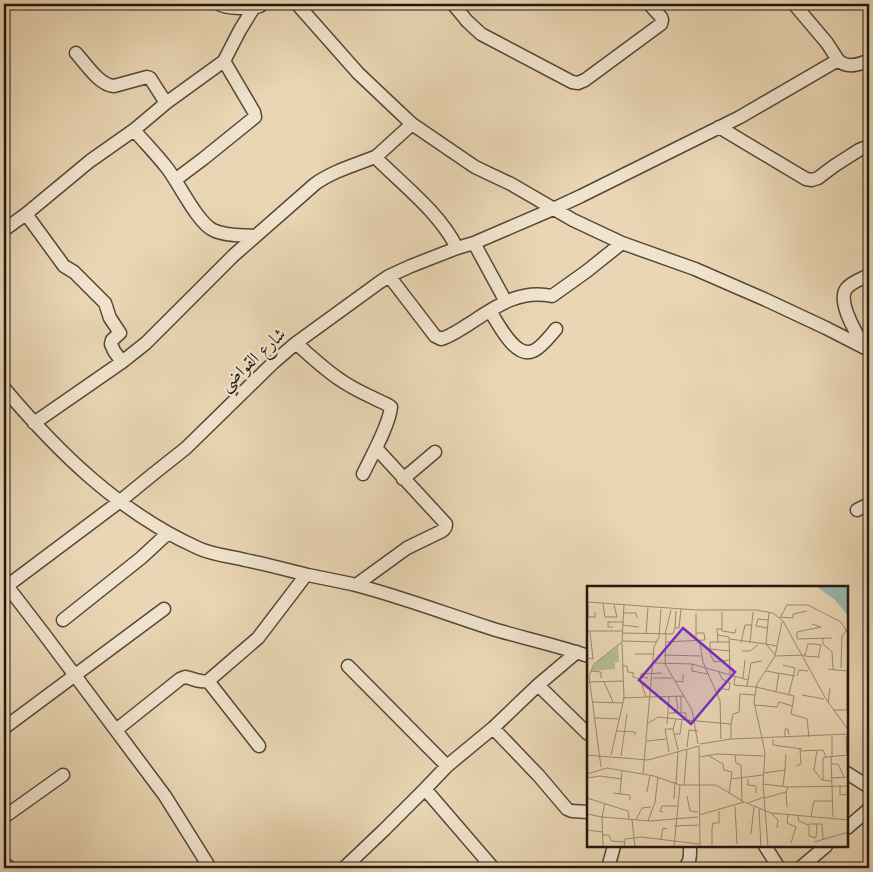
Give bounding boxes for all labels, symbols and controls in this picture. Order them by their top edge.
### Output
street label: شارع القواضي [217,325,294,400]
inset map [587,586,848,847]

